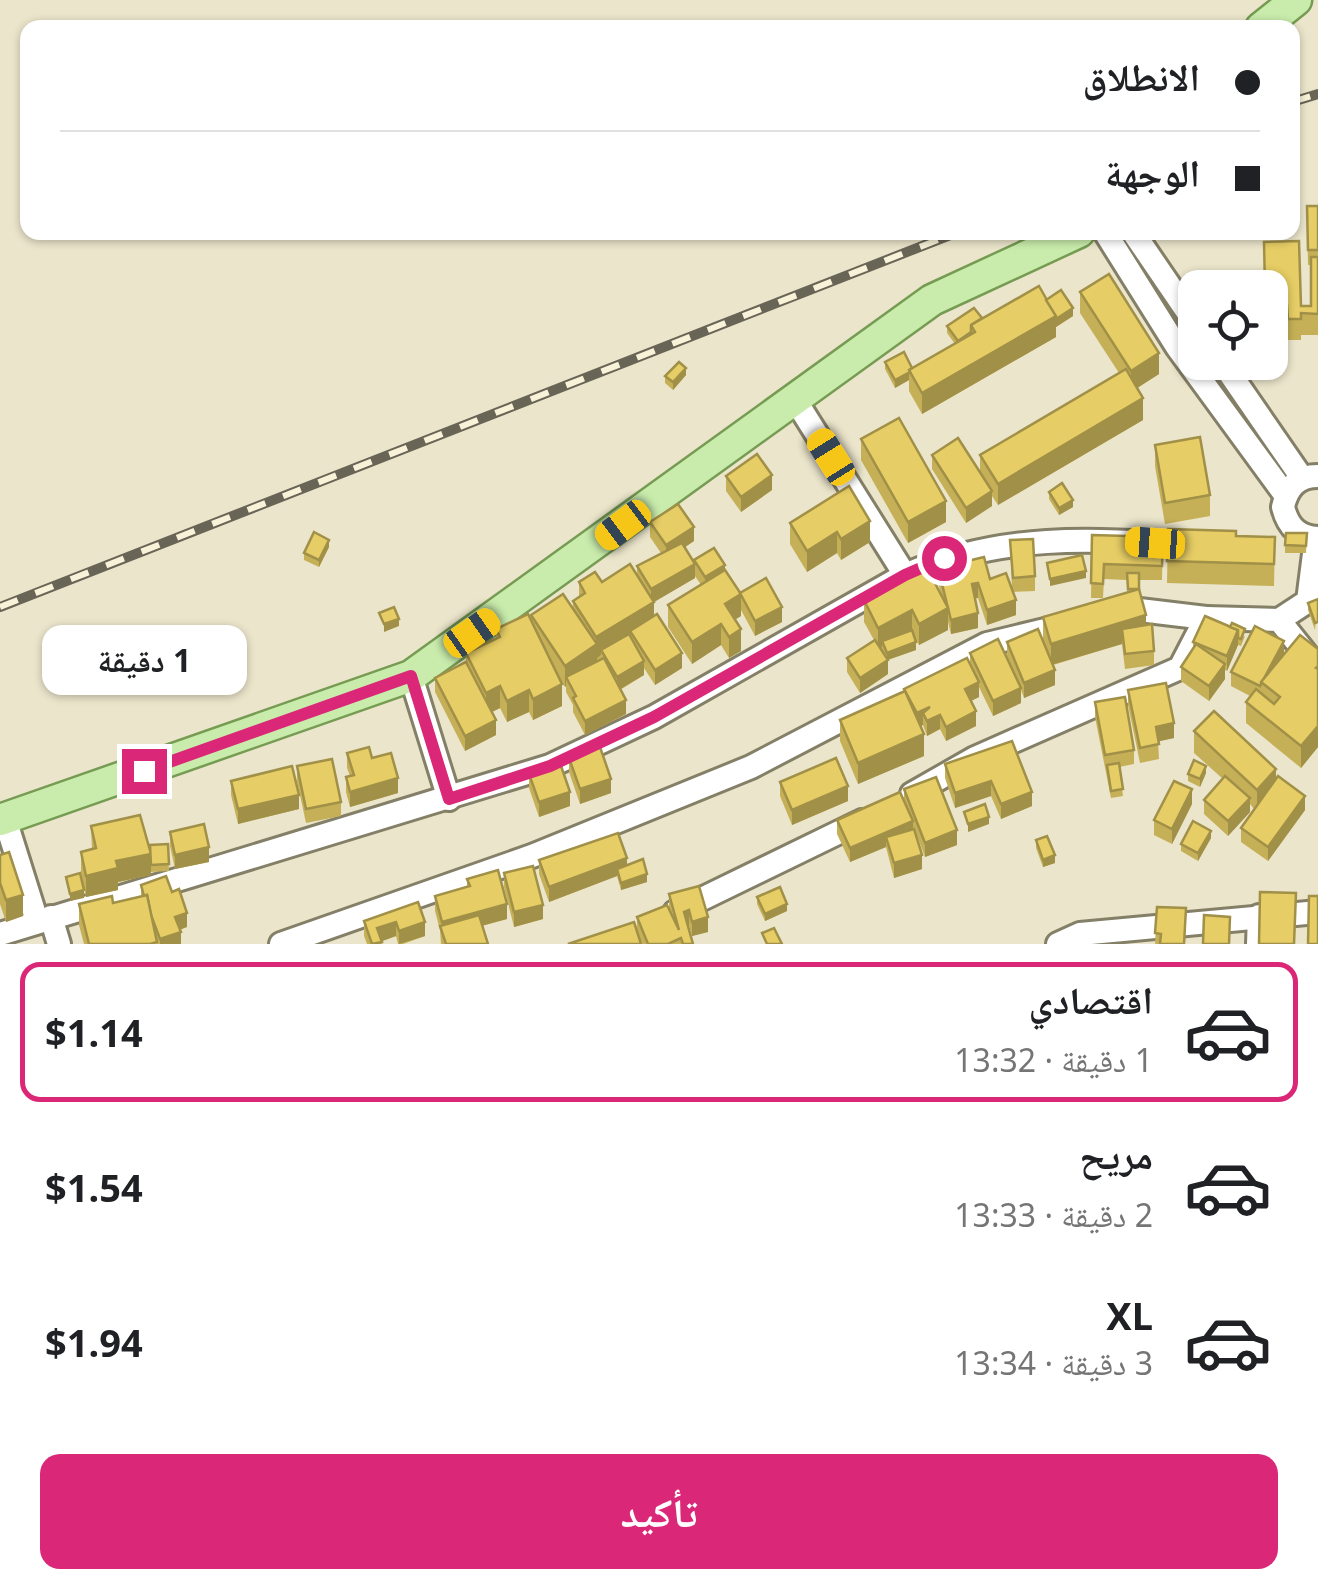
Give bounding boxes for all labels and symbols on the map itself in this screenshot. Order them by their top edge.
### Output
car [802,424,860,490]
car [590,495,656,555]
car [1124,526,1186,560]
route start [922,536,967,581]
car [439,604,505,662]
callout: 1 دقيقة [42,626,246,696]
route end [122,749,167,794]

